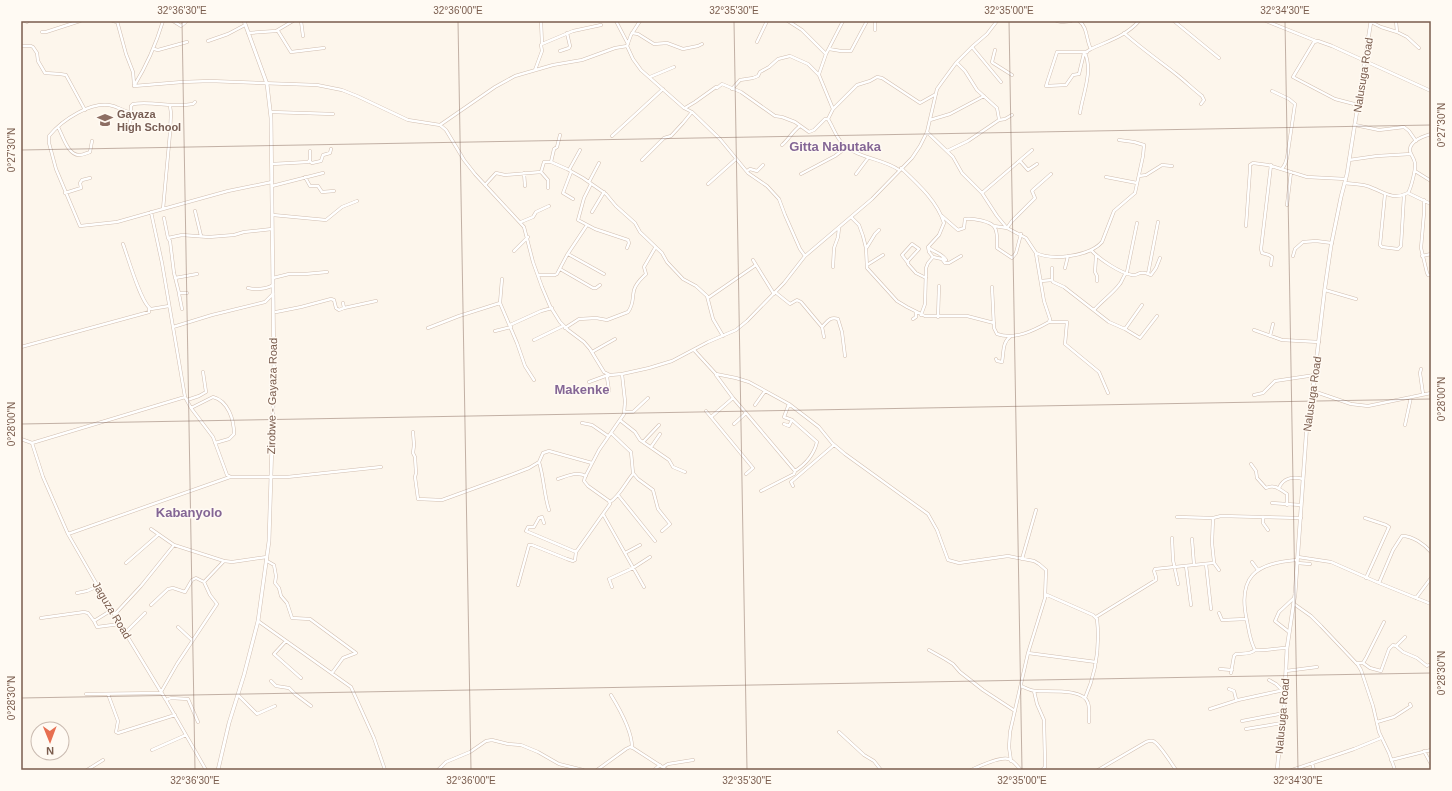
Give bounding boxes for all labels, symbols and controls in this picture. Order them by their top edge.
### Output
text: 32°36'30"E [157,5,207,16]
text: 32°36'00"E [433,5,483,16]
text: 32°35'30"E [709,5,759,16]
text: 32°35'00"E [984,5,1034,16]
text: 32°34'30"E [1260,5,1310,16]
street label: Nalusuga Road [1351,37,1375,113]
text: 0°27'30"N [1436,103,1447,147]
place label: Gayaza High School [117,108,181,133]
school or university icon: Gayaza High School [96,111,114,129]
text: 0°27'30"N [6,128,17,172]
district label: Gitta Nabutaka [789,139,882,154]
street label: Zirobwe - Gayaza Road [265,338,279,454]
street label: Nalusuga Road [1301,356,1323,432]
text: 0°28'00"N [1436,377,1447,421]
district label: Makenke [555,382,609,397]
text: 0°28'00"N [6,402,17,446]
district label: Kabanyolo [156,505,222,520]
street label: Jaguza Road [90,579,134,641]
text: 0°28'30"N [1436,651,1447,695]
text: 0°28'30"N [6,676,17,720]
street label: Nalusuga Road [1273,678,1291,754]
north arrow [30,721,70,761]
text: N [46,745,54,757]
text: 32°36'30"E [170,775,220,786]
text: 32°36'00"E [446,775,496,786]
text: 32°35'30"E [722,775,772,786]
text: 32°35'00"E [997,775,1047,786]
text: 32°34'30"E [1273,775,1323,786]

